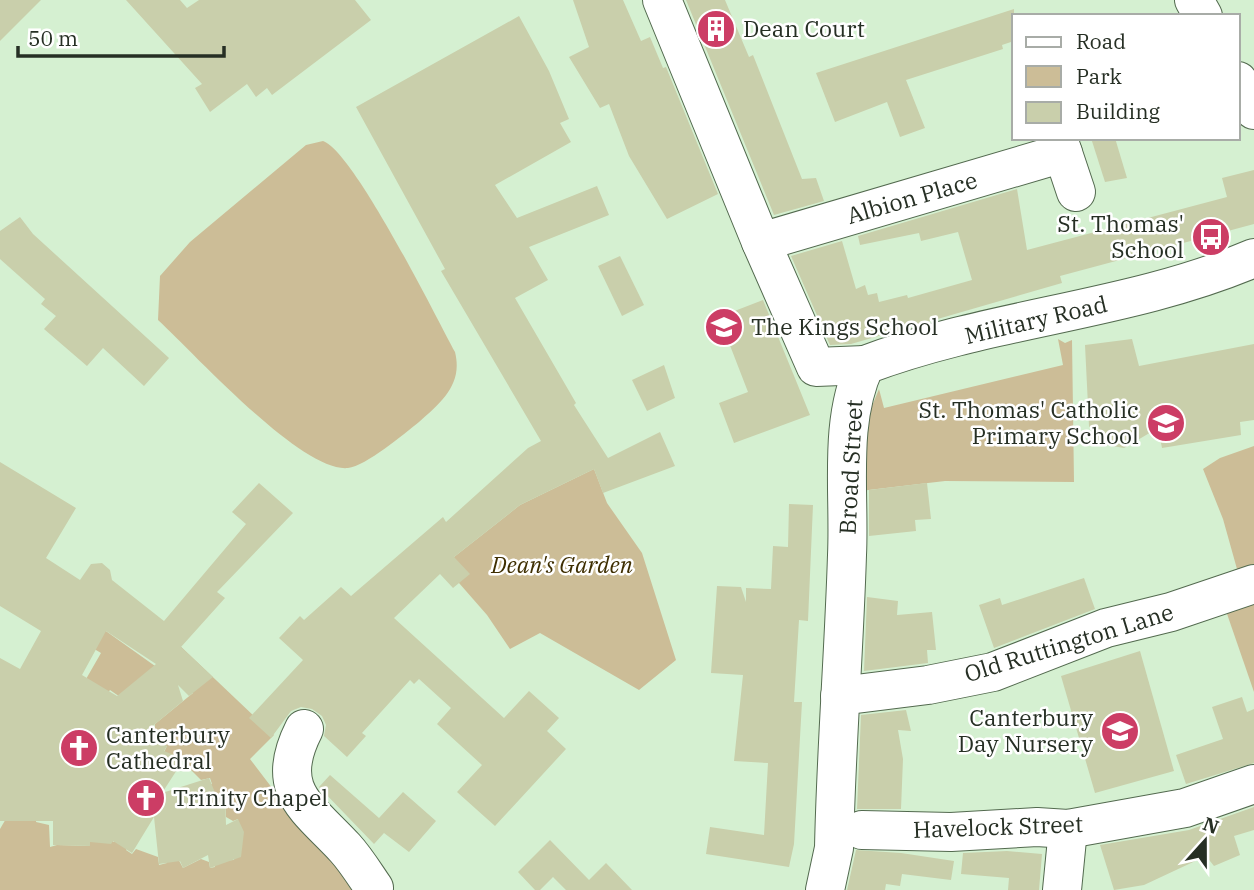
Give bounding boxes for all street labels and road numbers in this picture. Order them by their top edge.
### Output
street label: Albion Place [843,164,980,230]
street label: Military Road [962,288,1110,350]
street label: Broad Street [831,399,869,535]
street label: Old Ruttington Lane [961,596,1177,688]
street label: Havelock Street [912,808,1083,844]

